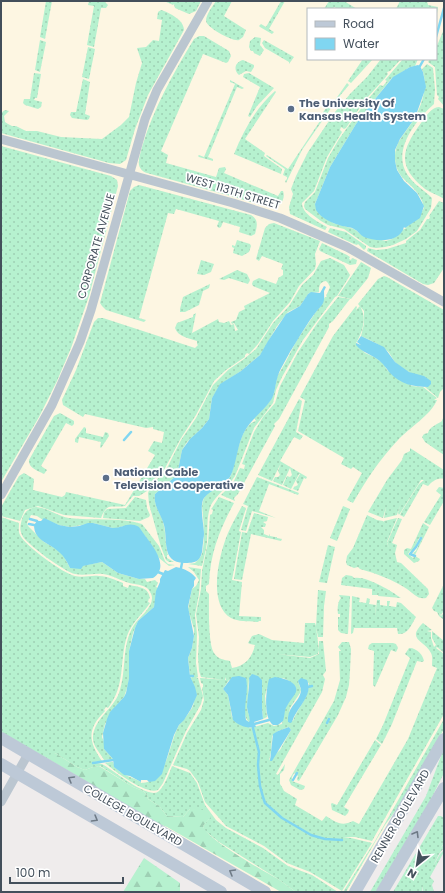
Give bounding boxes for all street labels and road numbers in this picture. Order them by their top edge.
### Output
street label: WEST 113TH STREET [184,169,282,213]
street label: CORPORATE AVENUE [73,192,119,300]
street label: RENNER BOULEVARD [367,766,433,866]
street label: COLLEGE BOULEVARD [81,780,186,850]

